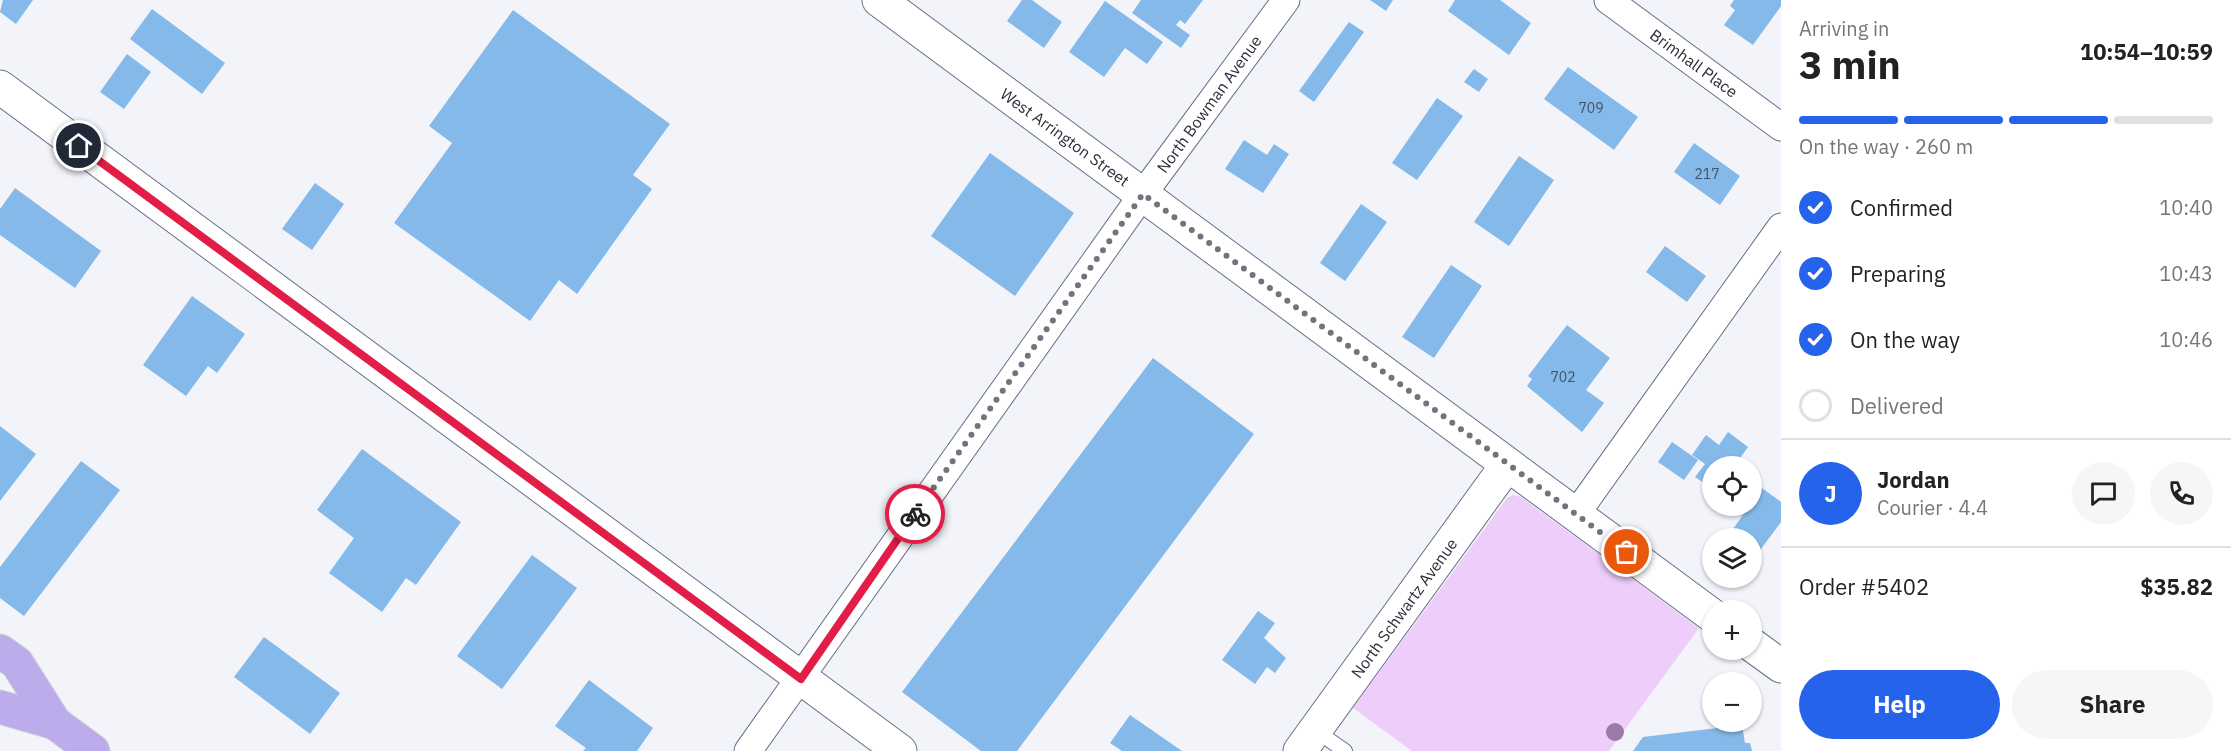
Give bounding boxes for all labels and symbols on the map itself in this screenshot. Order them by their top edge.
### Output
street label: Brimhall Place [1646,24,1742,102]
street label: North Bowman Avenue [1152,31,1266,177]
street label: West Arrington Street [997,83,1133,191]
house number: 709 [1578,99,1604,117]
pin [53,120,104,171]
house number: 217 [1694,165,1720,183]
house number: 702 [1550,368,1576,386]
courier [885,484,945,544]
pin [1601,526,1652,577]
street label: North Schwartz Avenue [1347,534,1462,682]

